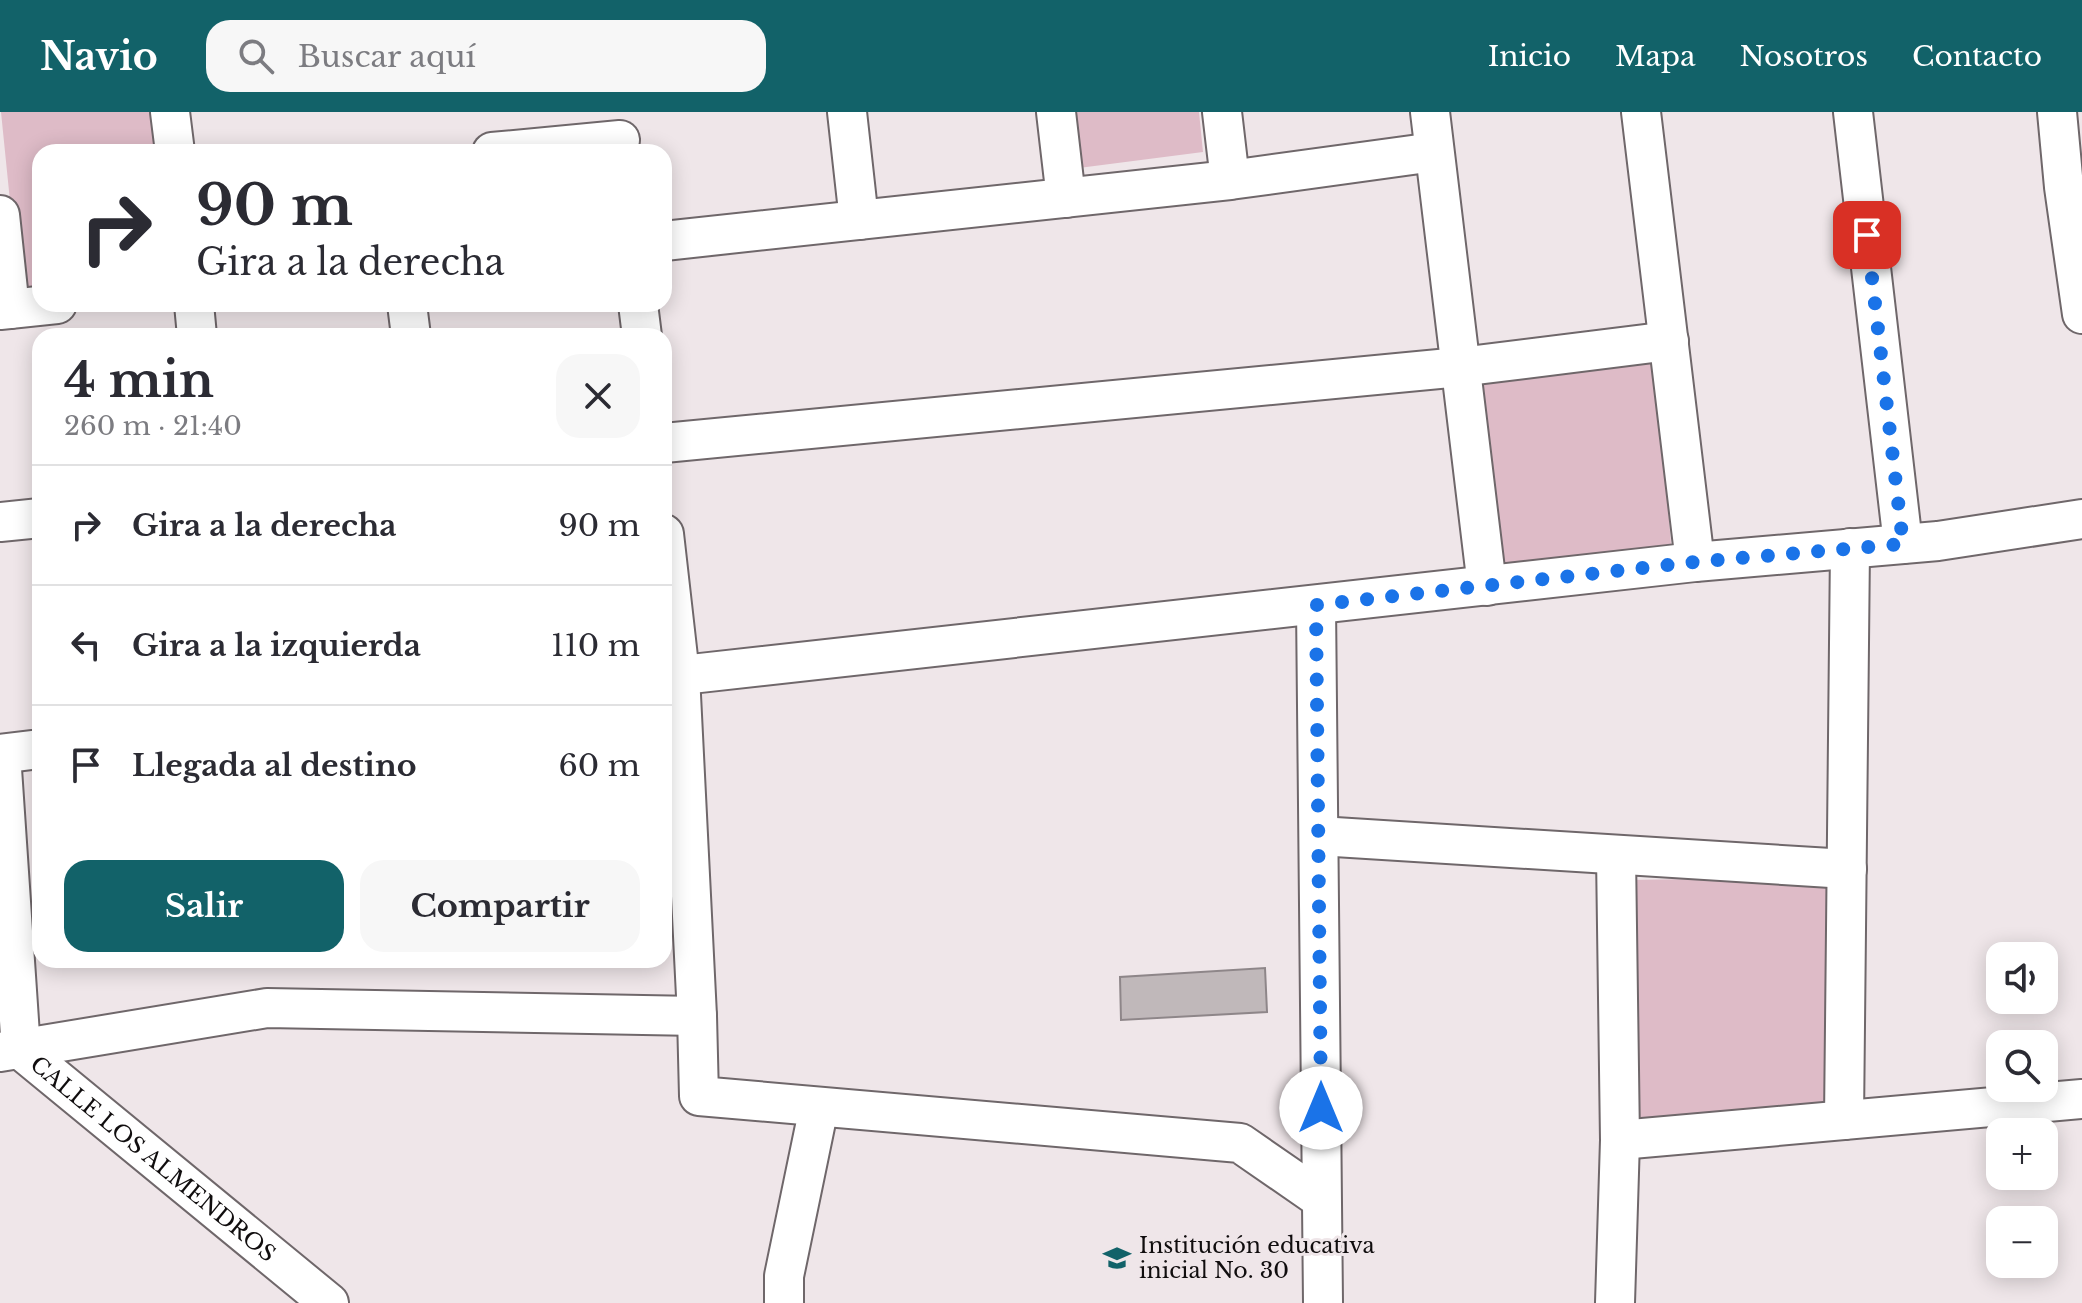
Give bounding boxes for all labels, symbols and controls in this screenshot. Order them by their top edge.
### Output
search box [206,20,766,92]
text: Navio [40,33,158,80]
icon: search [234,34,278,78]
text: Buscar aquí [298,38,476,75]
text: Inicio [1488,39,1571,74]
text: Mapa [1615,39,1696,74]
text: Nosotros [1740,39,1868,74]
text: Contacto [1912,39,2042,74]
text: 90 m [196,171,353,240]
icon: right [64,176,168,280]
pin [1833,201,1901,269]
icon: arrive [1845,213,1889,257]
text: Gira a la derecha [196,240,504,285]
text: 4 min [64,350,214,410]
button: close [556,354,640,438]
text: 260 m · 21:40 [64,410,242,442]
icon: right [64,503,108,547]
text: Gira a la derecha [132,507,397,544]
text: 90 m [558,507,640,544]
icon: left [64,623,108,667]
text: Gira a la izquierda [132,627,421,664]
text: 110 m [551,627,640,664]
icon: arrive [64,743,108,787]
text: Llegada al destino [132,747,417,784]
text: 60 m [558,747,640,784]
button: Salir [64,860,344,952]
button: Compartir [360,860,640,952]
map controls [1986,942,2058,1278]
button: sound [1986,942,2058,1014]
button: search [1986,1030,2058,1102]
street label: CALLE LOS ALMENDROS [25,1051,281,1268]
position arrow [1279,1066,1363,1150]
button: + [1986,1118,2058,1190]
button: − [1986,1206,2058,1278]
place label: Institución educativa inicial No. 30 [1139,1232,1375,1284]
school or university icon: Institución educativa inicial No. 30 [1102,1243,1132,1273]

